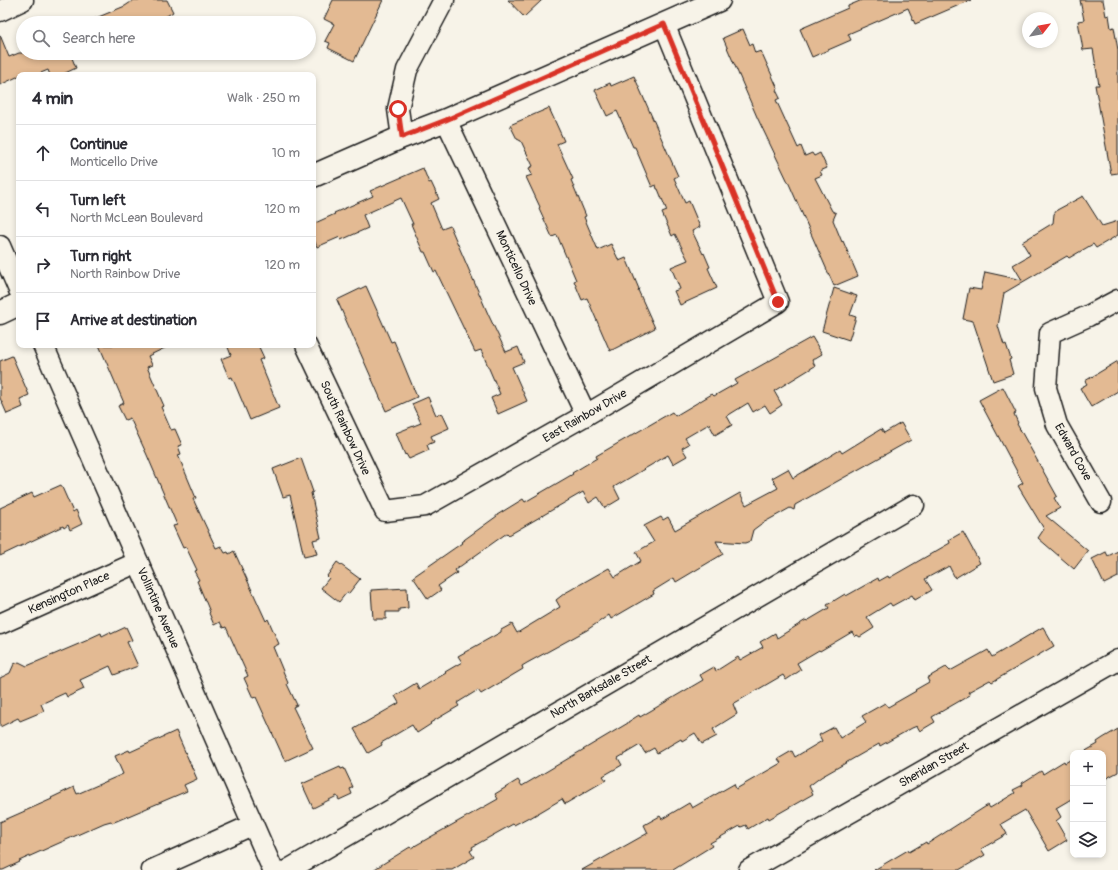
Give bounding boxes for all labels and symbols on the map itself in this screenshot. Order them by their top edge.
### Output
north arrow [1022,12,1058,48]
route start [389,100,407,118]
street label: Monticello Drive [492,228,540,308]
route end [769,293,787,311]
street label: South Rainbow Drive [317,378,373,478]
street label: East Rainbow Drive [540,386,630,446]
street label: Edward Cove [1051,421,1095,483]
street label: Vollintine Avenue [133,565,183,651]
street label: Kensington Place [26,568,112,618]
street label: North Barksdale Street [548,652,654,722]
street label: Sheridan Street [896,739,972,791]

